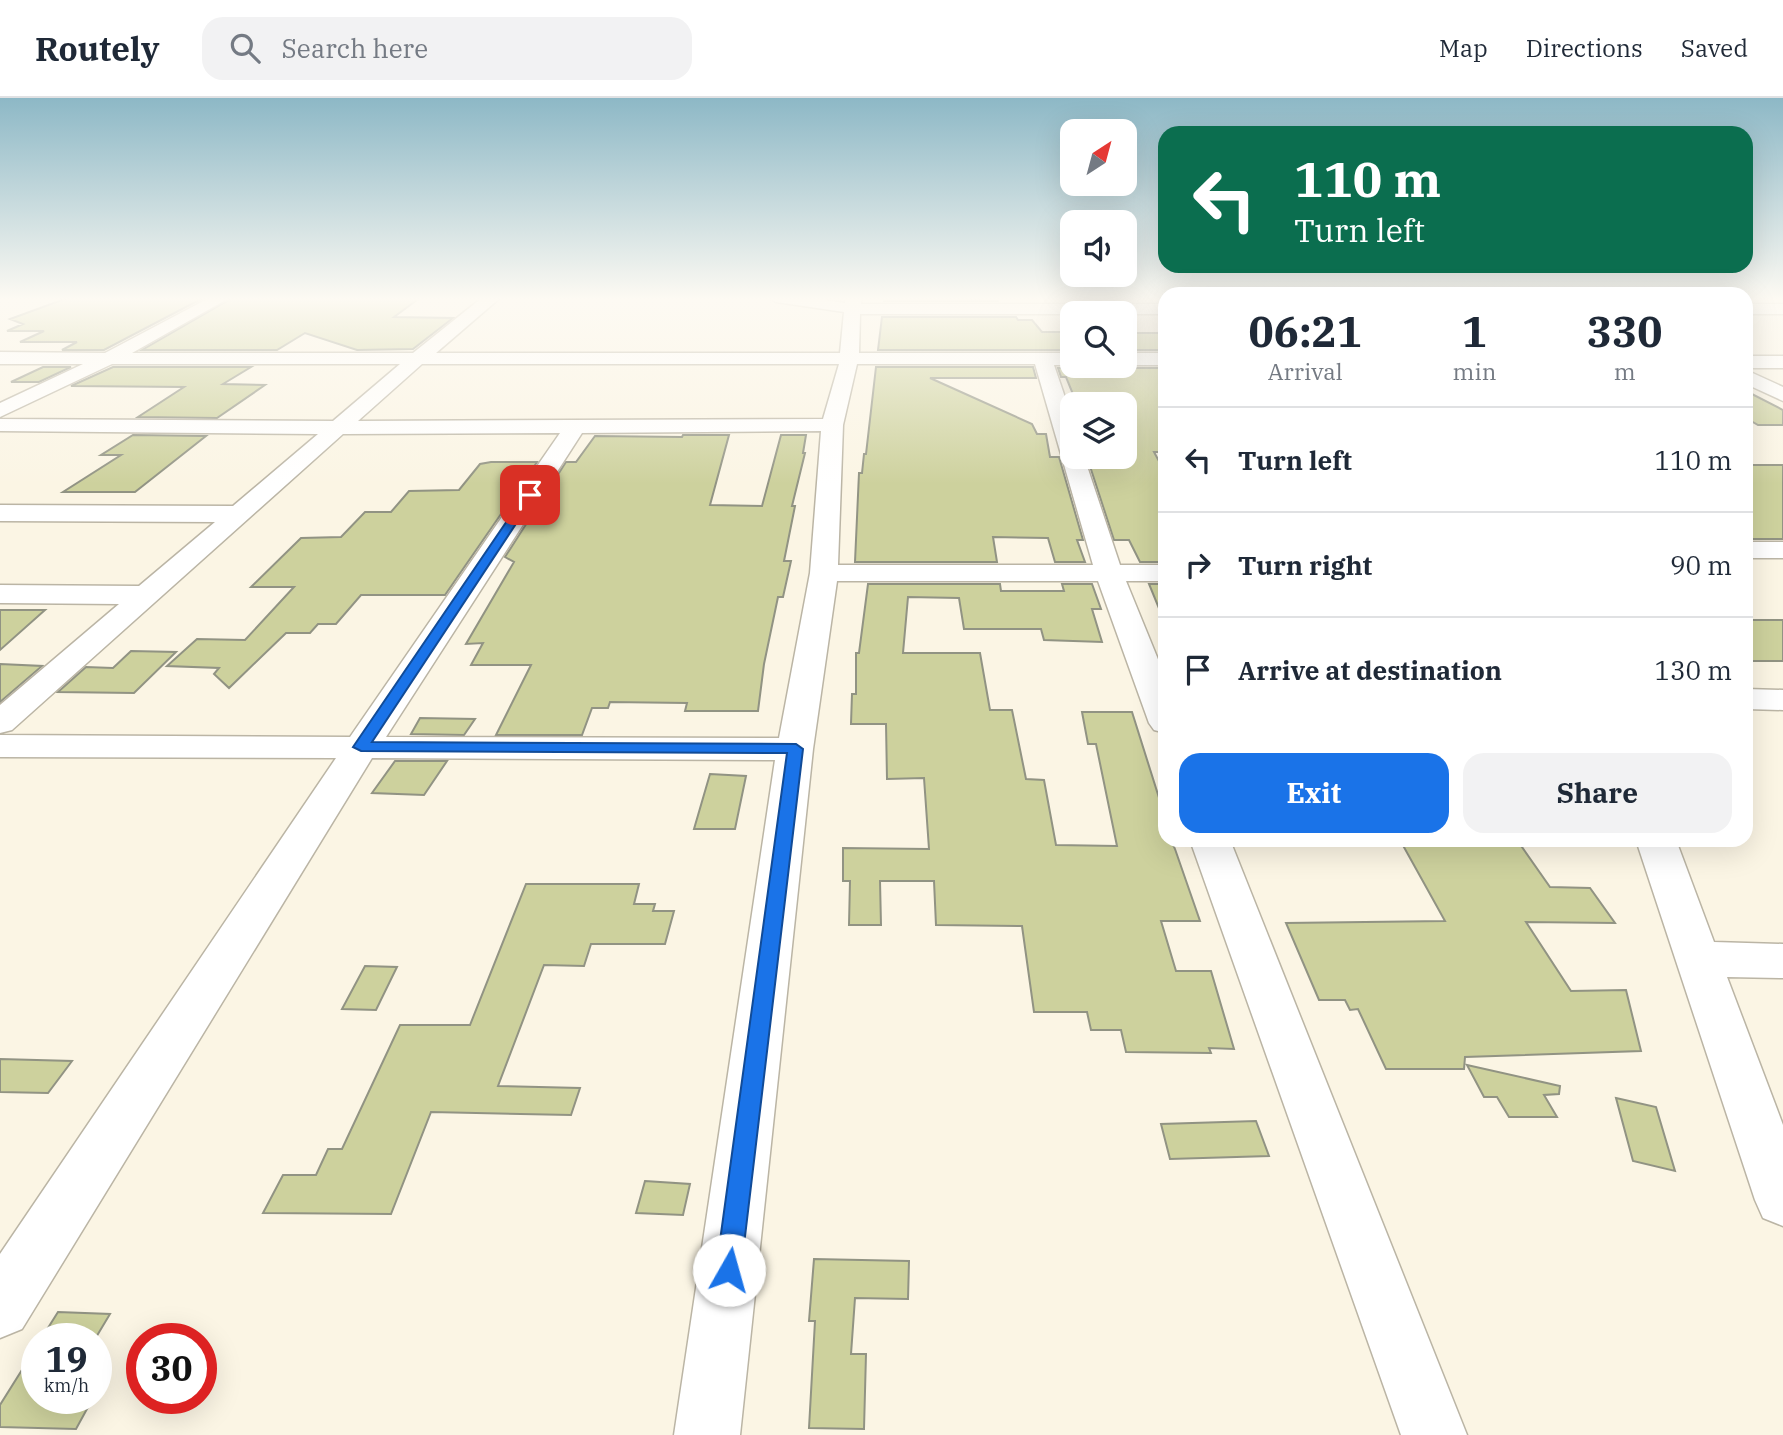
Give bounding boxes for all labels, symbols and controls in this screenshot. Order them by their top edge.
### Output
search box [202,17,692,80]
text: Routely [35,27,160,70]
icon: search [226,29,264,67]
text: Search here [282,31,428,65]
text: Map [1439,32,1488,64]
text: Directions [1526,32,1643,64]
text: Saved [1681,32,1748,64]
north arrow [1060,119,1138,196]
map controls [1060,119,1137,469]
text: 110 m [1294,147,1441,210]
icon: left [1179,154,1270,245]
text: Turn left [1294,209,1425,251]
button: sound [1060,210,1137,287]
button: search [1060,301,1137,378]
text: 06:21 [1248,304,1362,359]
text: 1 [1462,304,1487,359]
text: 330 [1587,304,1662,359]
text: Arrival [1268,356,1343,386]
text: min [1453,356,1496,386]
text: m [1614,356,1636,386]
button: layers [1060,392,1137,469]
icon: left [1179,441,1217,479]
text: Turn left [1238,443,1352,477]
text: 110 m [1654,443,1732,477]
pin [500,465,560,525]
icon: arrive [511,476,549,514]
icon: right [1179,546,1217,584]
text: Turn right [1238,548,1372,582]
text: 90 m [1670,548,1732,582]
icon: arrive [1179,651,1217,689]
text: Arrive at destination [1238,653,1502,687]
text: 130 m [1654,653,1732,687]
button: Exit [1179,753,1449,833]
button: Share [1463,753,1732,833]
position arrow [692,1233,766,1307]
speed limit sign: 30 [126,1323,217,1414]
text: 19 [45,1336,88,1382]
text: km/h [44,1374,89,1397]

